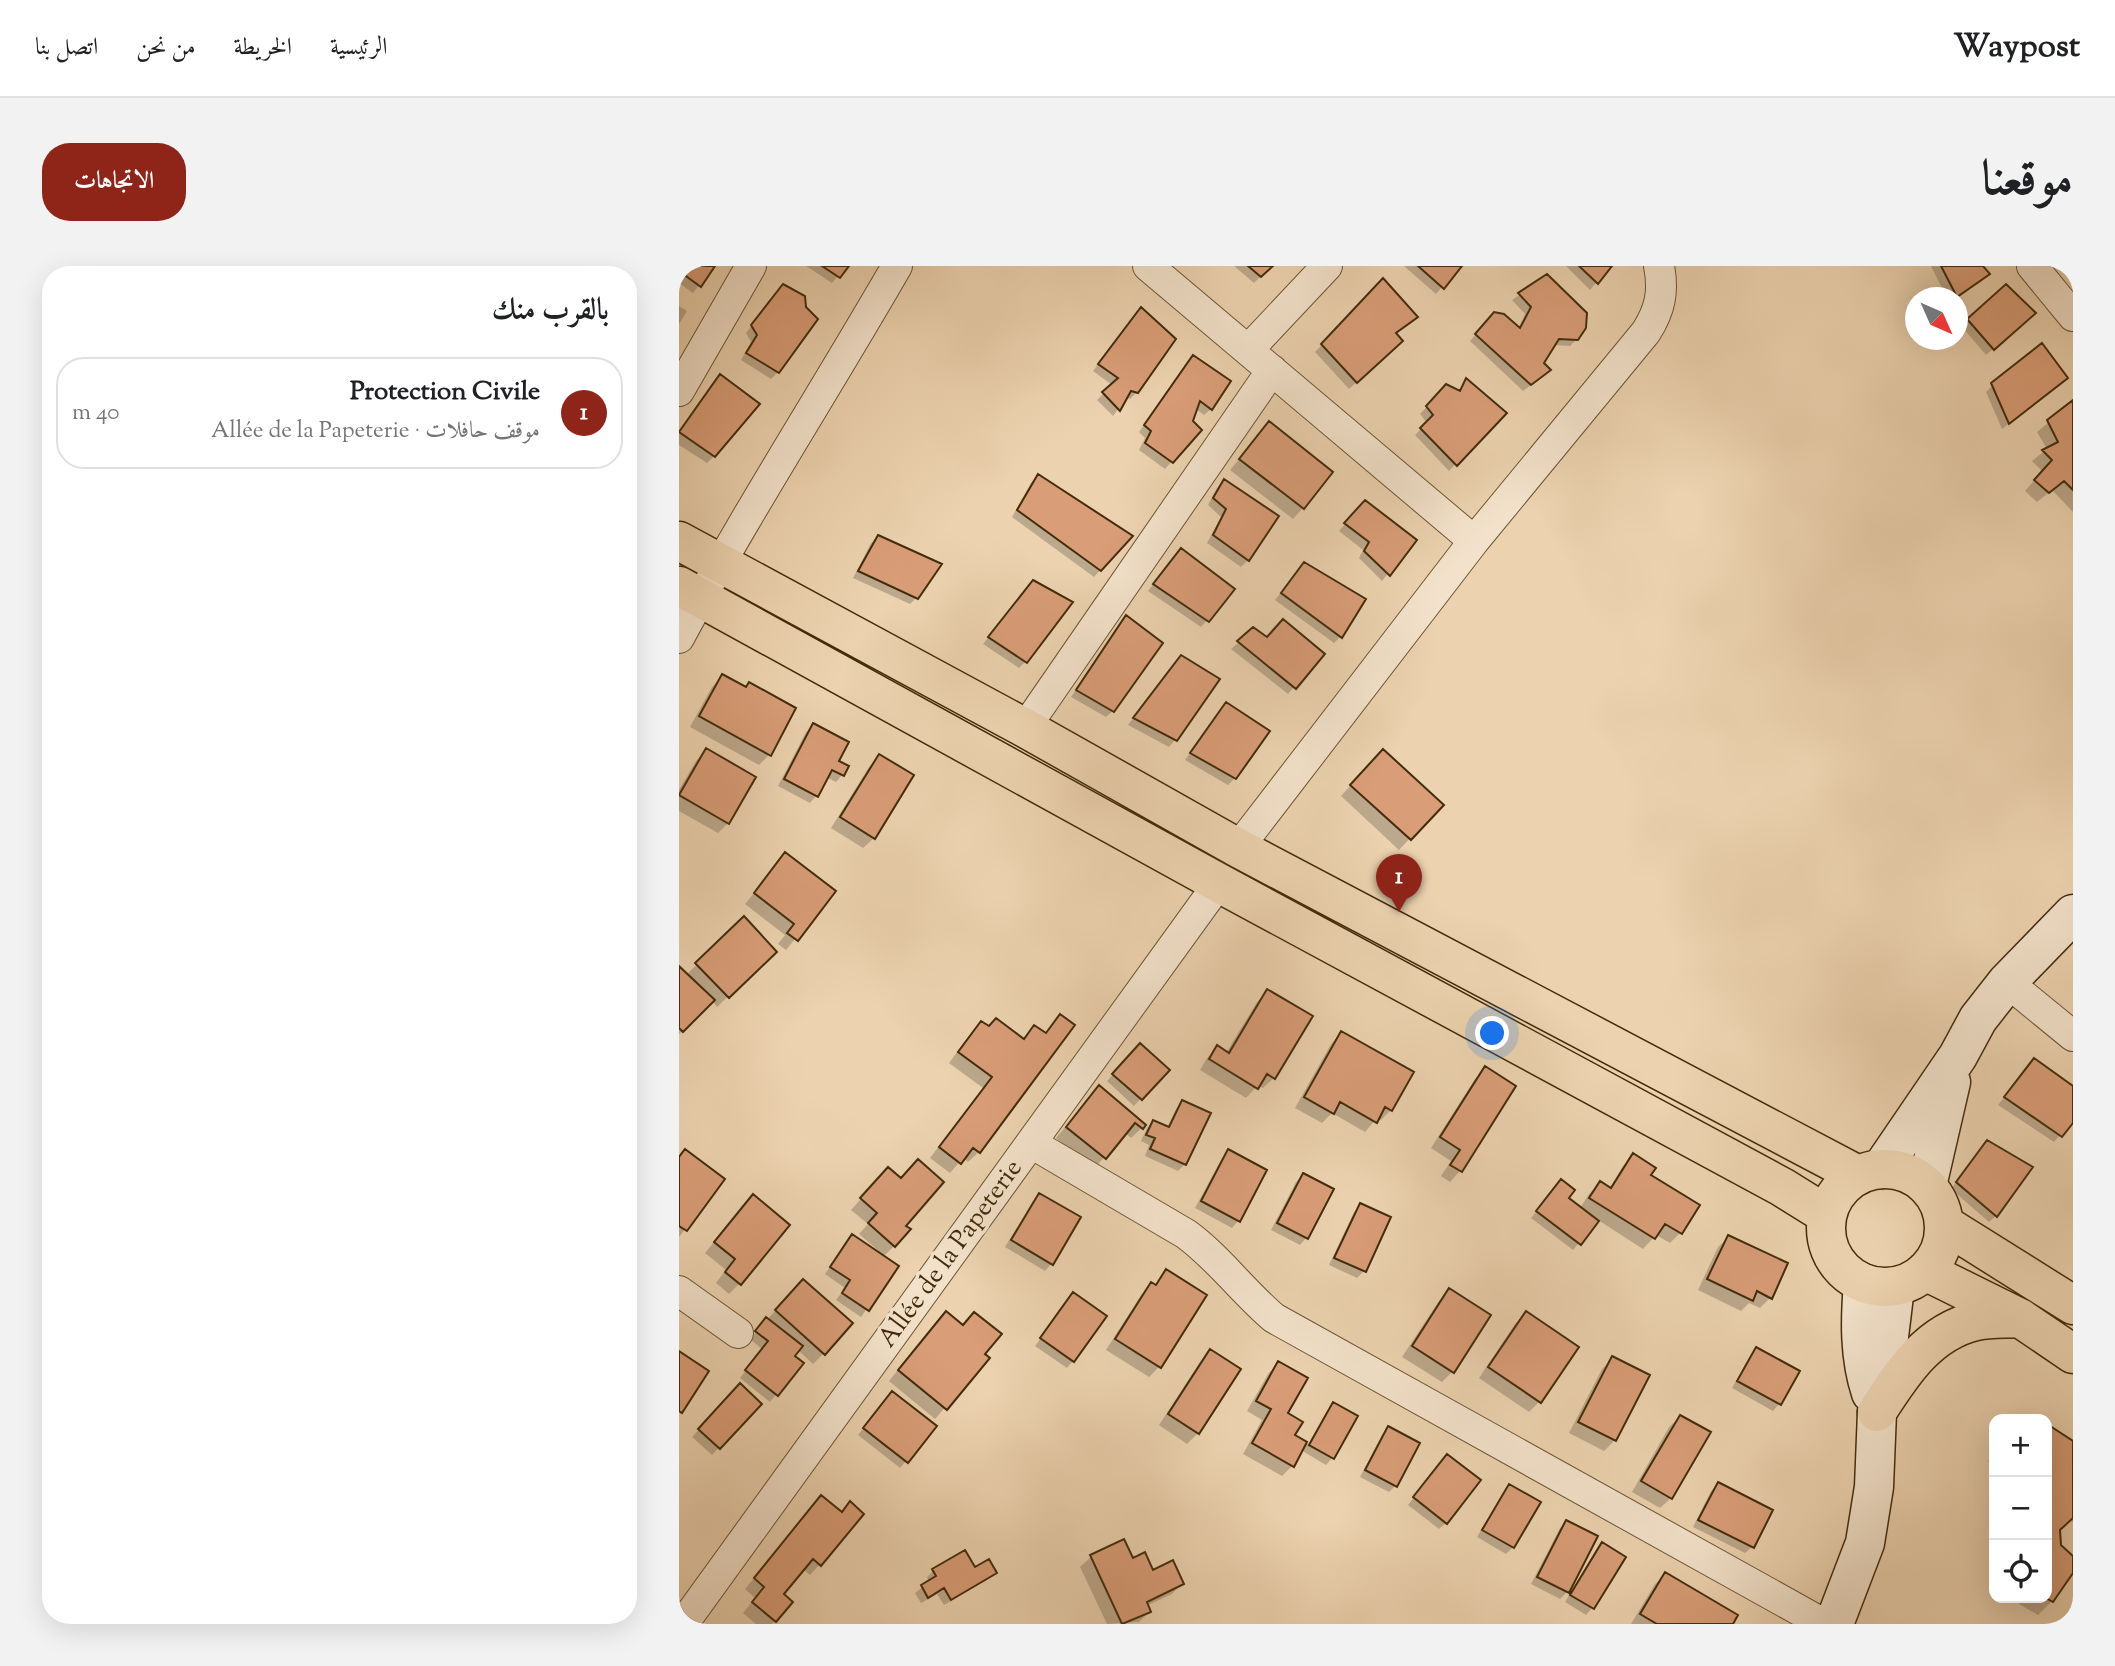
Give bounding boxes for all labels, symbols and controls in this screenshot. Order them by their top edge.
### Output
text: Waypost [1953,24,2080,72]
text: اتصل بنا [35,31,98,65]
text: من نحن [136,31,196,65]
text: الخريطة [234,31,292,65]
text: الرئيسية [330,31,388,65]
button: الاتجاهات [42,143,186,221]
text: موقعنا [1981,147,2073,217]
north arrow [1905,287,1968,350]
text: بالقرب منك [492,290,609,333]
text: Protection Civile [350,374,540,411]
text: 40 m [72,397,120,430]
text: 1 [580,397,588,430]
text: موقف حافلات · Allée de la Papeterie [211,415,540,448]
pin: 1 [1376,854,1422,912]
your location [1475,1016,1509,1050]
street label: Allée de la Papeterie [870,1152,1032,1356]
map controls [1989,1414,2052,1603]
button: + [1989,1414,2052,1477]
button: − [1989,1477,2052,1540]
button: locate [1989,1540,2052,1603]

